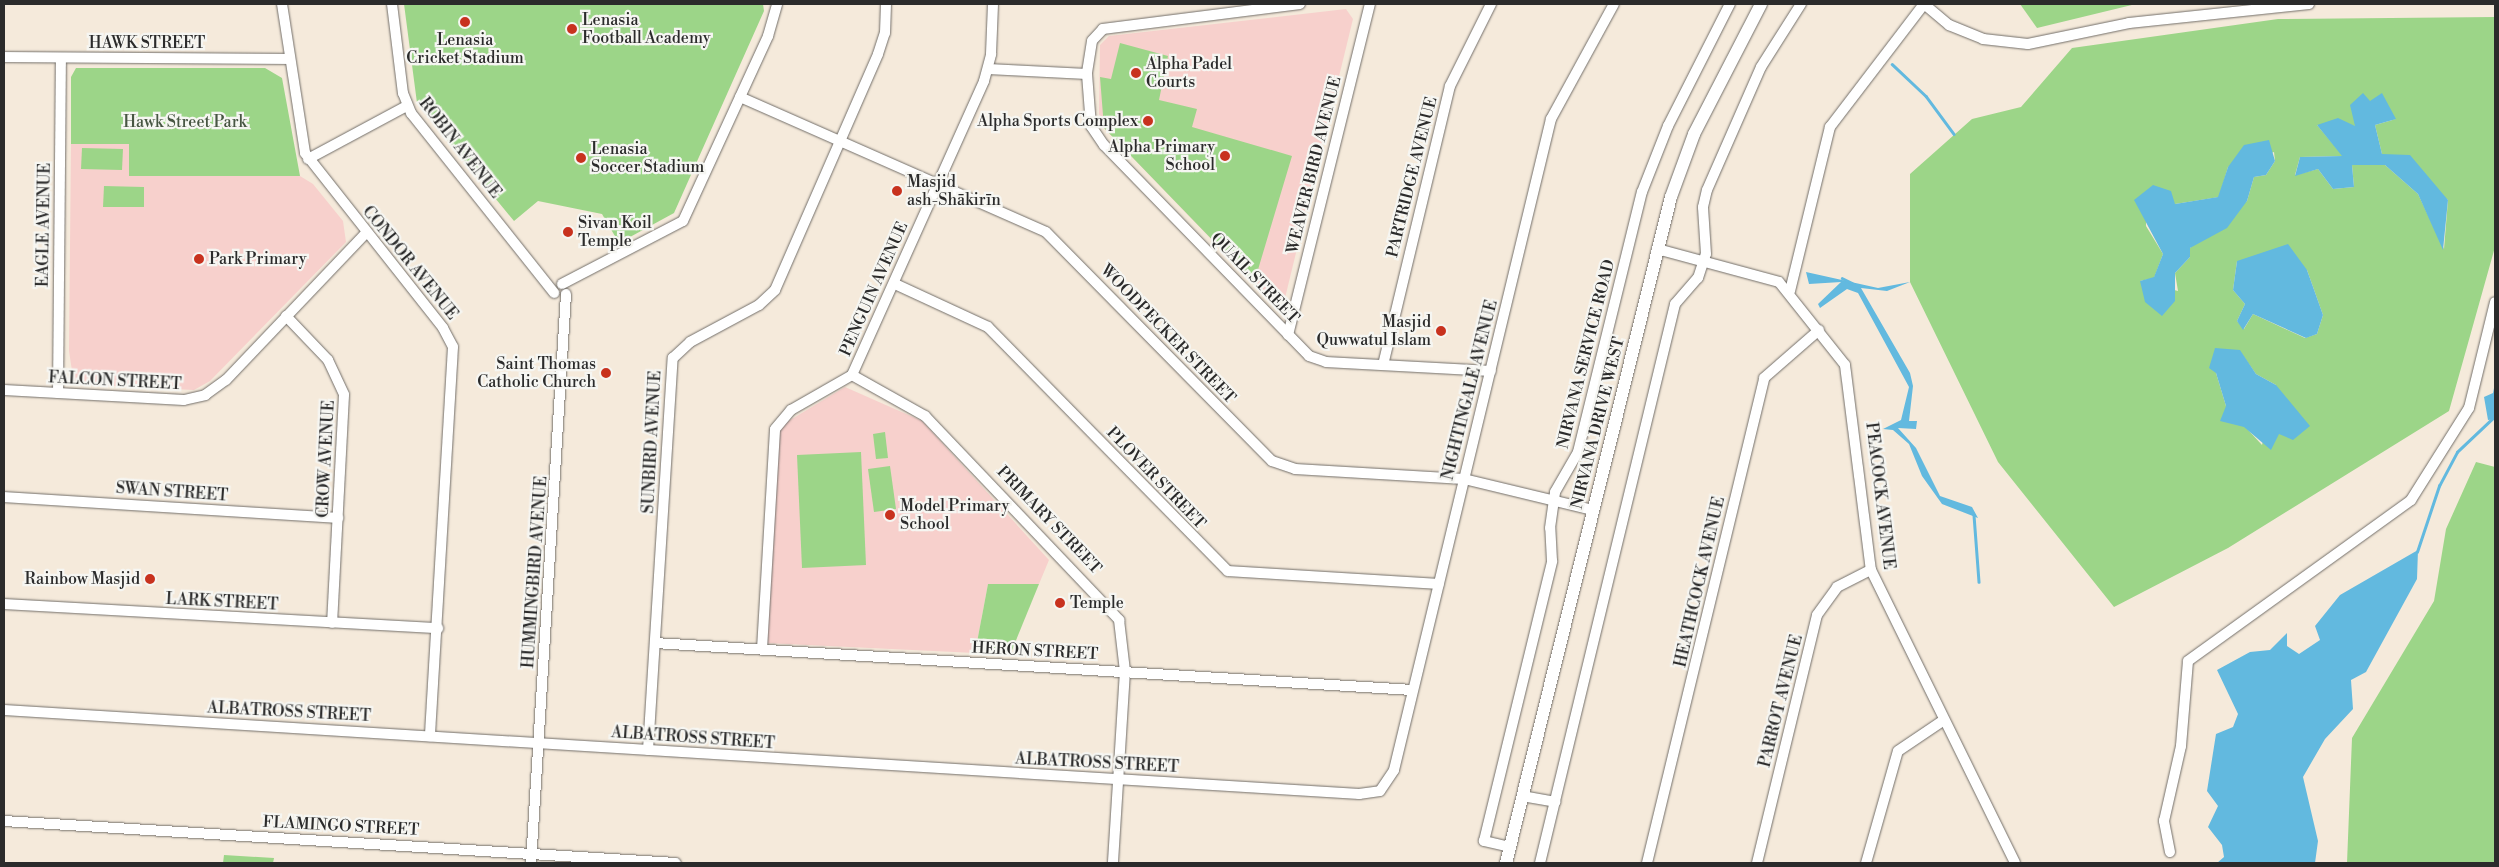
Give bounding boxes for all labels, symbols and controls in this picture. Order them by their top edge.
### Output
place label: Lenasia Football Academy [582,10,711,48]
marker: Lenasia Cricket Stadium [459,16,471,28]
marker: Lenasia Football Academy [566,23,578,35]
place label: Lenasia Cricket Stadium [406,30,524,68]
street label: HAWK STREET [89,33,205,53]
place label: Alpha Padel Courts [1146,54,1232,92]
marker: Alpha Padel Courts [1130,67,1142,79]
street label: WEAVER BIRD AVENUE [1283,74,1345,256]
street label: ROBIN AVENUE [415,94,505,202]
street label: PARTRIDGE AVENUE [1383,95,1441,259]
place label: Alpha Sports Complex [977,111,1138,131]
park label: Hawk Street Park [123,112,247,132]
marker: Alpha Sports Complex [1142,115,1154,127]
place label: Alpha Primary School [1108,137,1215,175]
place label: Lenasia Soccer Stadium [591,139,704,177]
marker: Alpha Primary School [1219,150,1231,162]
marker: Lenasia Soccer Stadium [575,152,587,164]
street label: EAGLE AVENUE [33,163,55,287]
place label: Masjid ash-Shākirīn [907,172,1001,210]
marker: Masjid ash-Shākirīn [891,185,903,197]
street label: CONDOR AVENUE [358,202,462,324]
place label: Sivan Koil Temple [578,213,652,251]
street label: PENGUIN AVENUE [836,219,912,359]
marker: Sivan Koil Temple [562,226,574,238]
street label: QUAIL STREET [1207,229,1303,327]
place label: Park Primary [209,249,306,269]
marker: Park Primary [193,253,205,265]
street label: NIRVANA SERVICE ROAD [1553,257,1619,451]
street label: WOODPECKER STREET [1097,261,1239,407]
street label: NIGHTINGALE AVENUE [1438,298,1502,482]
place label: Masjid Quwwatul Islam [1316,312,1431,350]
marker: Masjid Quwwatul Islam [1435,325,1447,337]
street label: NIRVANA DRIVE WEST [1567,335,1629,511]
place label: Saint Thomas Catholic Church [477,354,596,392]
marker: Saint Thomas Catholic Church [600,367,612,379]
street label: FALCON STREET [48,368,182,394]
street label: SUNBIRD AVENUE [639,370,665,514]
street label: CROW AVENUE [313,400,339,518]
street label: PEACOCK AVENUE [1861,421,1899,571]
street label: PLOVER STREET [1102,423,1210,533]
street label: PRIMARY STREET [993,462,1105,578]
street label: HUMMINGBIRD AVENUE [519,475,551,669]
street label: SWAN STREET [115,478,229,506]
street label: HEATHCOCK AVENUE [1671,495,1729,669]
place label: Model Primary School [900,496,1009,534]
marker: Model Primary School [884,509,896,521]
place label: Rainbow Masjid [25,569,140,589]
marker: Rainbow Masjid [144,573,156,585]
street label: LARK STREET [165,589,279,615]
place label: Temple [1070,593,1124,613]
marker: Temple [1054,597,1066,609]
street label: PARROT AVENUE [1755,633,1807,769]
street label: HERON STREET [971,638,1099,664]
street label: ALBATROSS STREET [207,698,371,726]
street label: ALBATROSS STREET [611,723,775,753]
street label: ALBATROSS STREET [1015,749,1179,777]
street label: FLAMINGO STREET [262,812,420,840]

